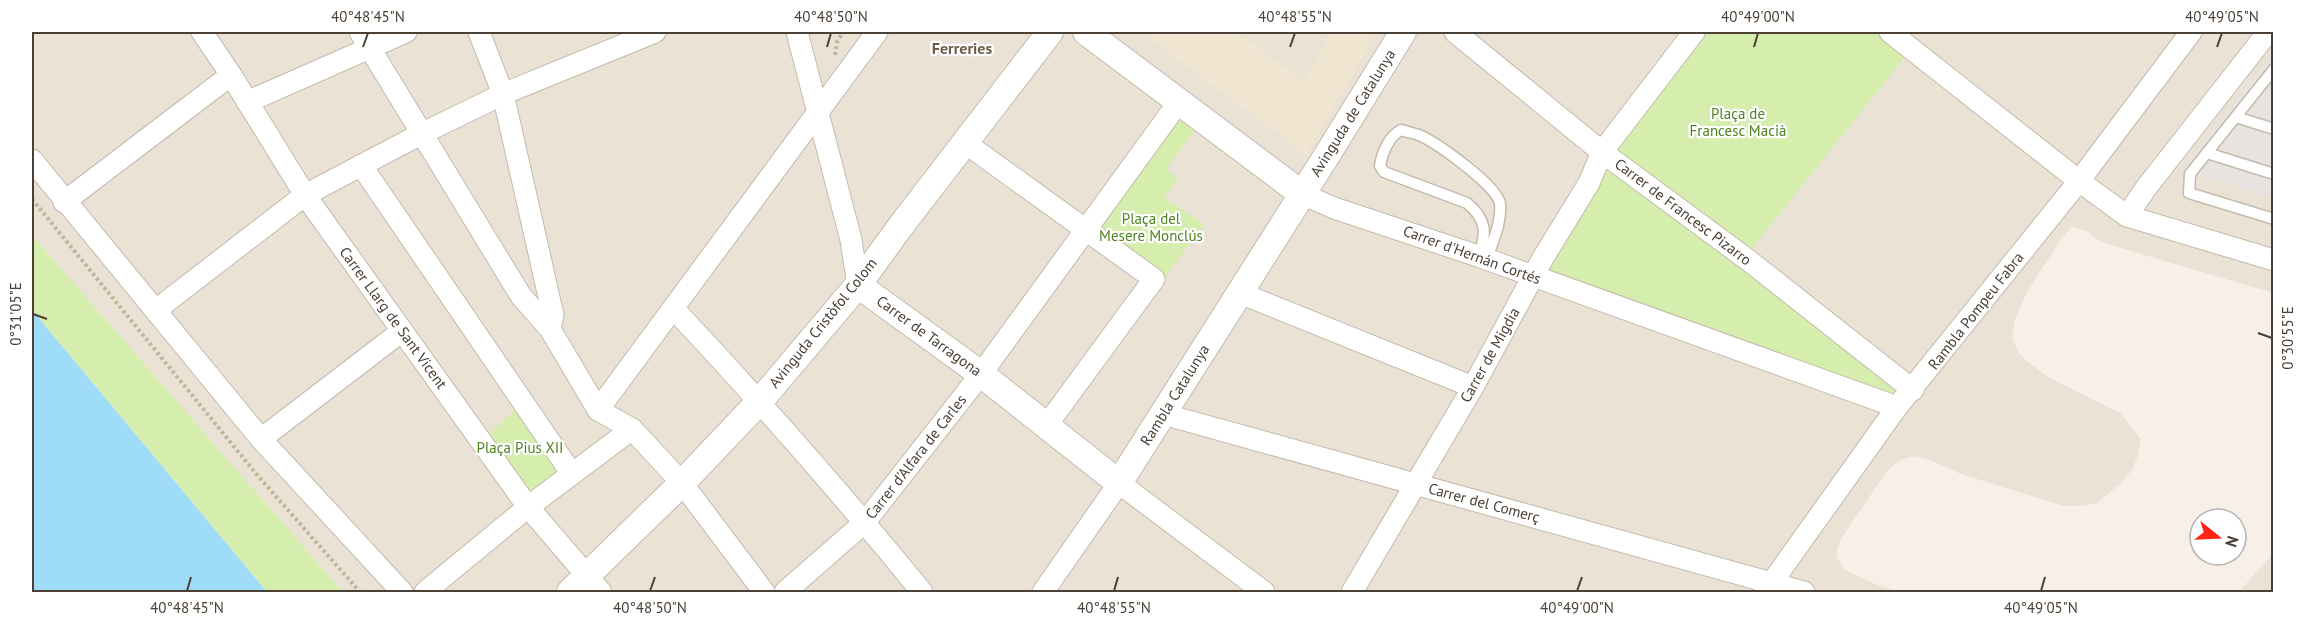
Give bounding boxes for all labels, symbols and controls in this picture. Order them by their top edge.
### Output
text: 40°48'45"N [331,7,405,26]
text: 40°48'50"N [794,7,868,26]
text: 40°48'55"N [1258,7,1332,26]
text: 40°49'00"N [1721,7,1795,26]
text: 40°49'05"N [2185,7,2259,26]
district label: Ferreries [932,38,992,58]
street label: Avinguda de Catalunya [1306,46,1399,180]
park label: Plaça de Francesc Macià [1690,104,1786,140]
street label: Carrer de Francesc Pizarro [1611,154,1755,269]
park label: Plaça del Mesere Monclús [1099,209,1203,245]
street label: Carrer d'Hernán Cortés [1401,221,1544,288]
street label: Carrer Llarg de Sant Vicent [335,243,451,393]
street label: Rambla Pompeu Fabra [1924,248,2027,373]
street label: Avinguda Cristòfol Colom [764,254,881,391]
text: 0°31'05"E [6,282,25,346]
street label: Carrer de Tarragona [873,291,986,380]
street label: Carrer de Migdia [1456,304,1524,406]
text: 0°30'55"E [2278,306,2297,370]
street label: Rambla Catalunya [1136,341,1213,449]
street label: Carrer d'Alfara de Carles [861,391,970,523]
park label: Plaça Pius XII [477,438,563,457]
street label: Carrer del Comerç [1426,479,1542,527]
north arrow [2188,507,2248,567]
text: N [2221,534,2243,550]
text: 40°48'45"N [150,598,224,617]
text: 40°48'50"N [613,598,687,617]
text: 40°48'55"N [1077,598,1151,617]
text: 40°49'00"N [1540,598,1614,617]
text: 40°49'05"N [2004,598,2078,617]

